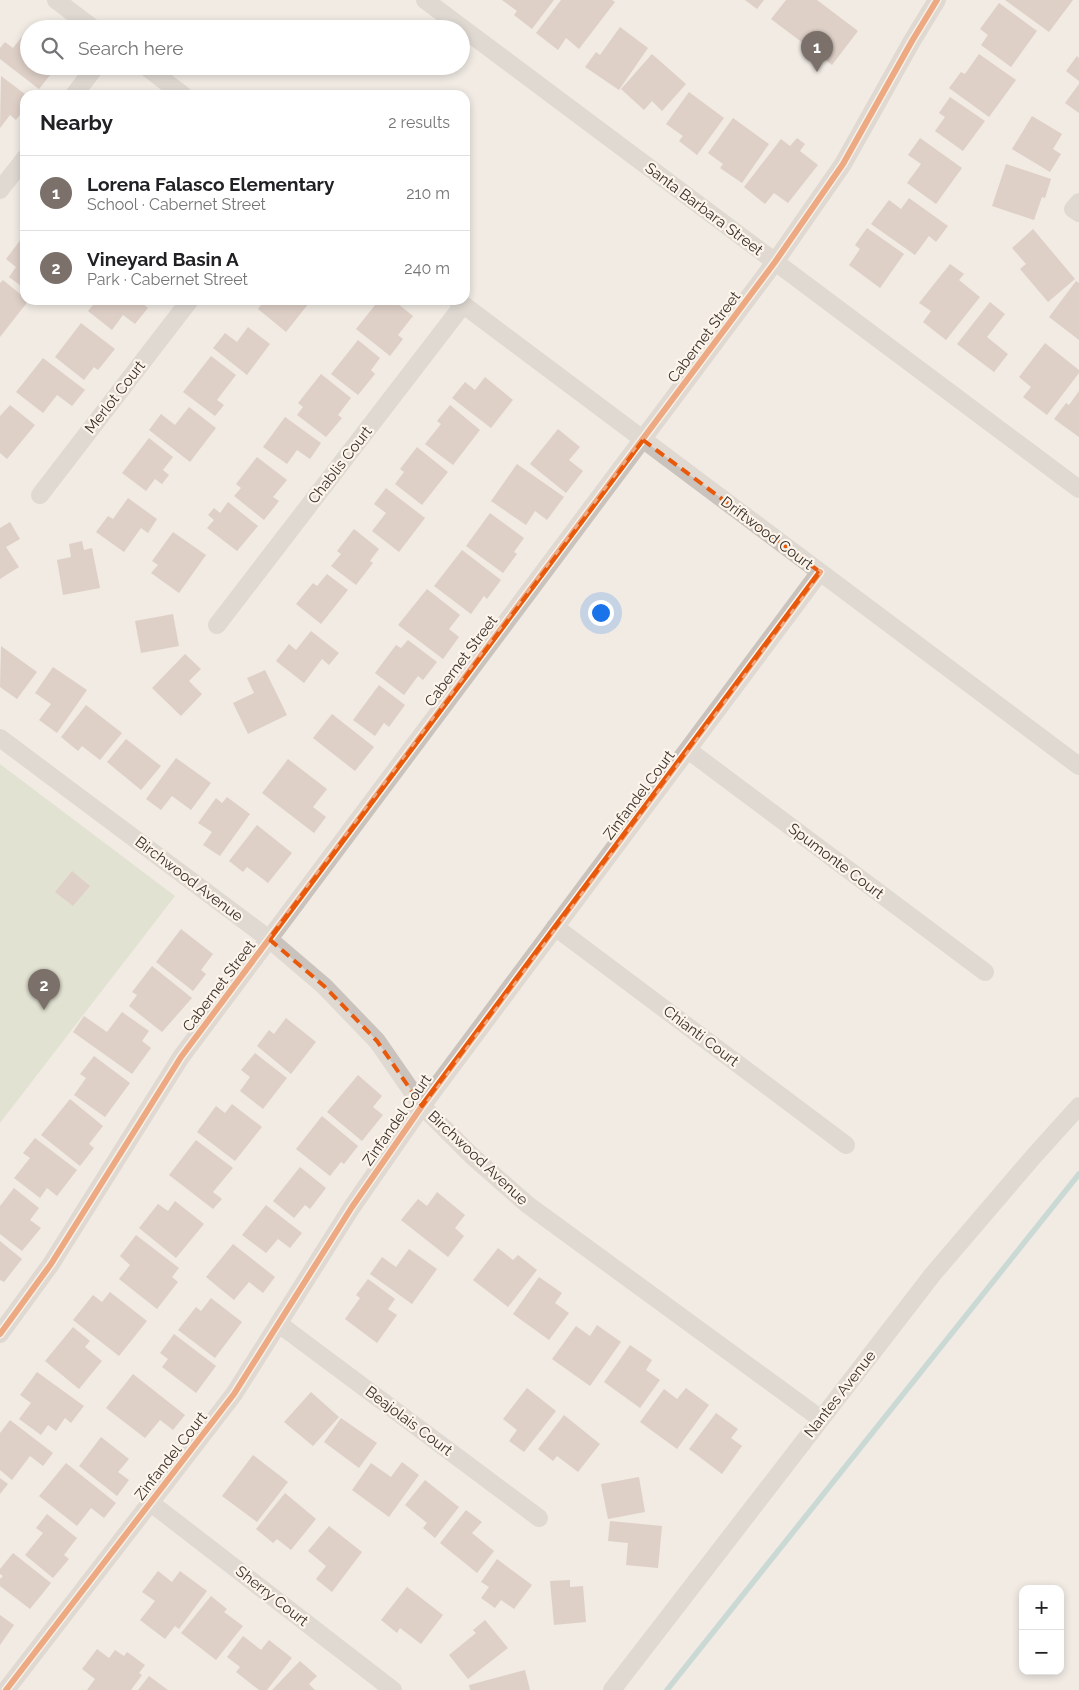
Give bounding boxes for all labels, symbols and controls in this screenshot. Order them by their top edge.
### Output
search box [20,20,470,75]
pin: 1 [801,31,833,72]
icon: search [38,34,66,62]
text: Search here [78,37,184,59]
text: Nearby [40,110,113,135]
text: 2 results [388,113,450,132]
street label: Santa Barbara Street [642,159,766,259]
text: Lorena Falasco Elementary [87,173,334,195]
text: 1 [52,184,60,203]
text: 210 m [406,184,450,203]
text: School · Cabernet Street [87,195,266,214]
text: Vineyard Basin A [87,248,239,270]
text: 2 [51,259,61,278]
text: 240 m [404,259,450,278]
text: Park · Cabernet Street [87,270,248,289]
street label: Cabernet Street [664,288,744,386]
street label: Merlot Court [81,357,149,437]
street label: Chablis Court [304,423,376,507]
street label: Driftwood Court [717,493,817,573]
your location [588,600,614,626]
street label: Cabernet Street [421,612,501,710]
street label: Zinfandel Court [600,747,678,843]
street label: Spumonte Court [785,819,887,903]
street label: Birchwood Avenue [132,833,247,925]
street label: Cabernet Street [179,937,259,1035]
pin: 2 [28,969,60,1010]
street label: Chianti Court [660,1002,742,1070]
street label: Zinfandel Court [359,1071,435,1169]
street label: Birchwood Avenue [424,1107,532,1209]
street label: Nantes Avenue [800,1347,880,1441]
street label: Beajolais Court [362,1382,456,1460]
street label: Zinfandel Court [131,1408,211,1504]
street label: Sherry Court [232,1562,312,1630]
map controls [1019,1585,1064,1675]
button: + [1019,1585,1064,1630]
button: − [1019,1630,1064,1675]

